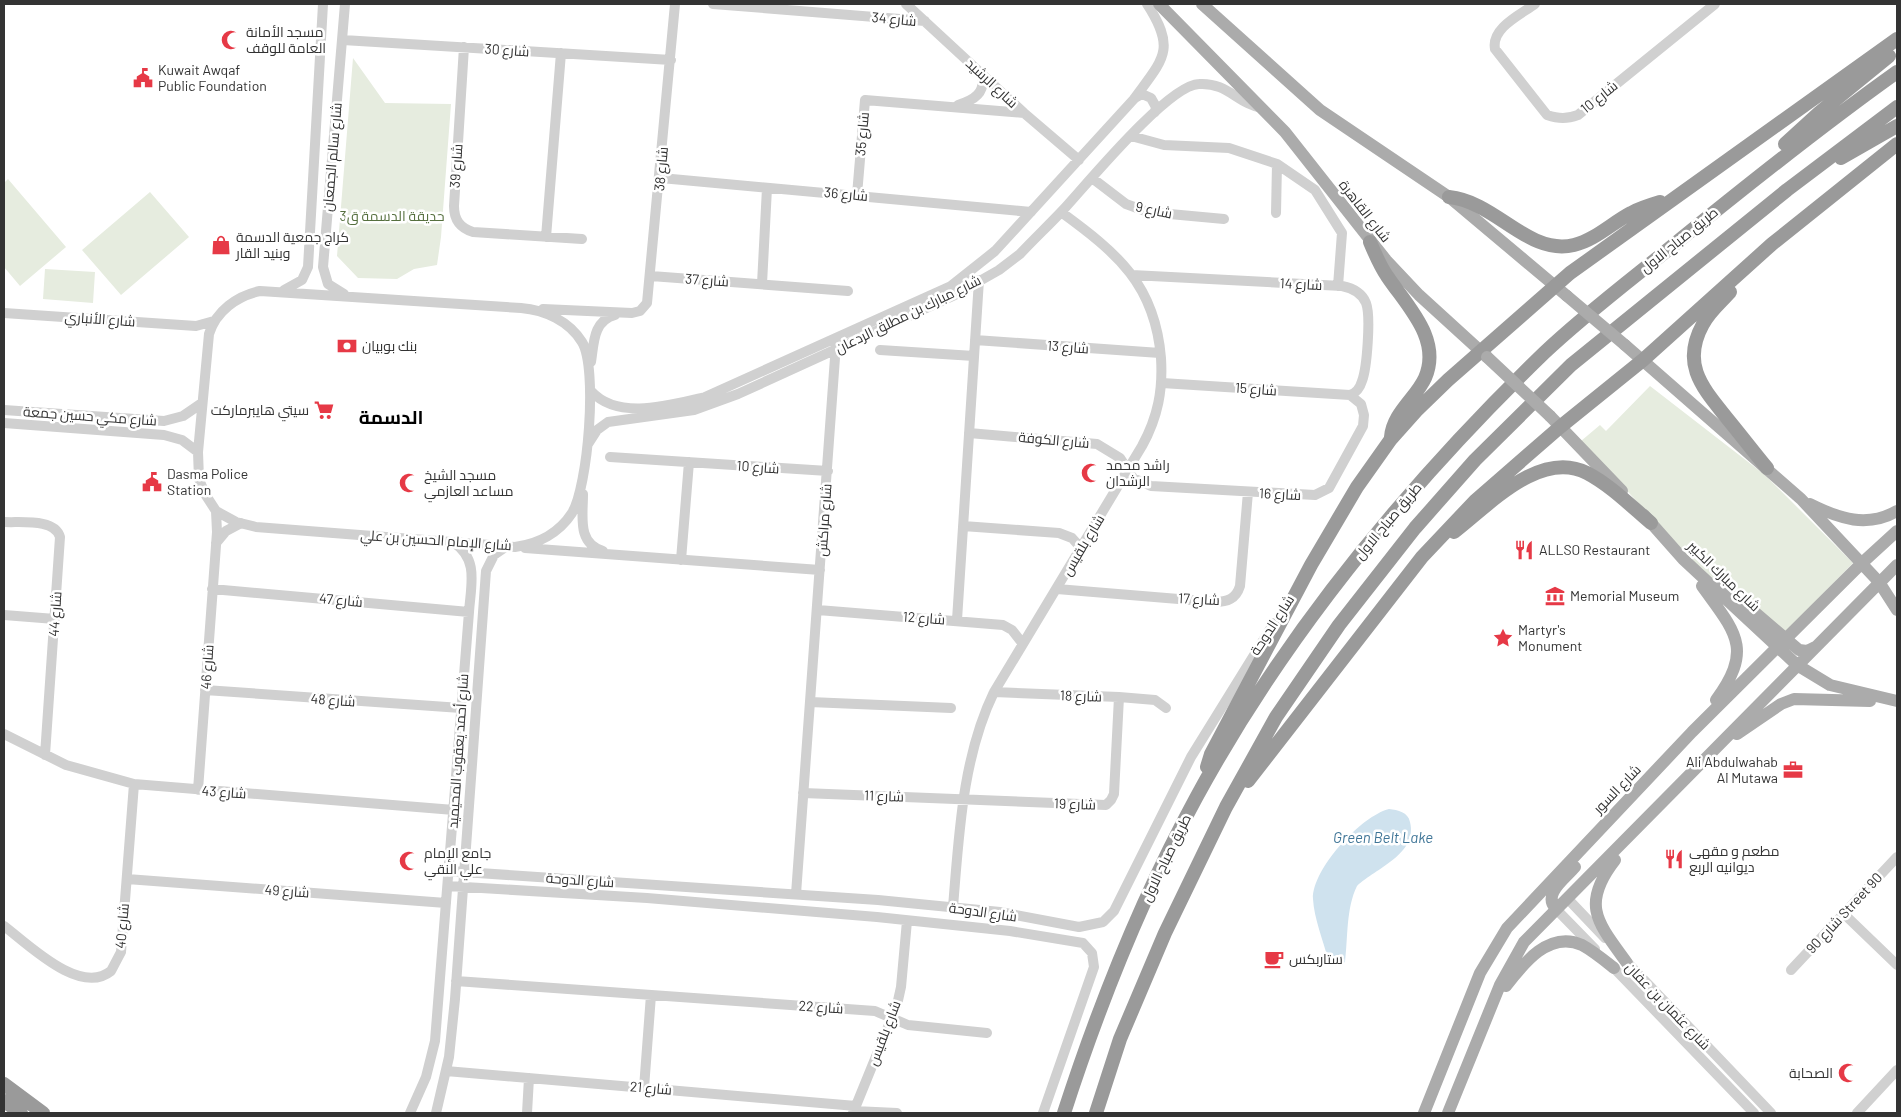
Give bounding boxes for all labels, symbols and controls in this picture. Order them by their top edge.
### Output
street label: شارع 34 [871,8,917,30]
place label: مسجد الأمانة العامة للوقف [246,23,326,56]
mosque icon: مسجد الأمانة العامة للوقف [220,29,242,51]
street label: شارع 30 [484,39,530,61]
street label: شارع الرشيد [962,54,1022,112]
place label: Kuwait Awqaf Public Foundation [158,61,267,94]
public building icon: Kuwait Awqaf Public Foundation [132,67,154,89]
street label: شارع 10 [1577,77,1621,117]
street label: شارع سالم الجمعان [318,102,347,212]
street label: شارع 35 [851,111,873,157]
street label: شارع 39 [445,143,467,189]
street label: شارع 38 [650,146,672,192]
street label: شارع القاهرة [1335,176,1395,246]
street label: شارع 36 [823,183,869,205]
street label: شارع 9 [1134,197,1174,223]
street label: طريق صباح الاول [1636,203,1722,277]
park label: حديقة الدسمة ق3 [339,207,445,225]
place label: كراج جمعية الدسمة وبنيد القار [235,228,349,261]
shop icon: كراج جمعية الدسمة وبنيد القار [210,234,232,256]
street label: شارع 37 [685,269,729,291]
street label: شارع مبارك بن مطلق الردعان [832,271,984,357]
street label: شارع 14 [1279,274,1323,294]
street label: شارع الأنباري [64,308,136,333]
bank icon: بنك بوبيان [336,335,358,357]
place label: بنك بوبيان [362,337,417,354]
street label: شارع 13 [1046,337,1090,357]
street label: شارع 15 [1234,379,1278,399]
supermarket icon: سيتي هايبرماركت [313,399,335,421]
place label: سيتي هايبرماركت [211,401,309,422]
street label: شارع مكي حسين جمعة [22,402,157,433]
district label: الدسمة [359,405,423,428]
street label: شارع الكوفة [1018,428,1090,452]
place label: راشد محمد الرشدان [1106,456,1170,489]
street label: شارع 10 [736,457,780,477]
mosque icon: راشد محمد الرشدان [1080,462,1102,484]
place label: Dasma Police Station [167,465,248,498]
place label: مسجد الشيخ مساعد العازمي [424,466,513,503]
public building icon: Dasma Police Station [141,471,163,493]
mosque icon: مسجد الشيخ مساعد العازمي [398,472,420,494]
street label: طريق صباح الاول [1351,479,1425,563]
street label: شارع مراكش [812,483,836,557]
street label: شارع 16 [1259,484,1301,504]
street label: شارع بلقيس [1058,511,1108,579]
street label: شارع الإمام الحسين بن علي [360,526,512,557]
street label: شارع مبارك الكبير [1683,536,1764,615]
restaurant icon: ALLSO Restaurant [1513,539,1535,561]
place label: ALLSO Restaurant [1539,541,1650,558]
museum icon: Memorial Museum [1544,585,1566,607]
place label: Memorial Museum [1570,587,1679,604]
street label: شارع 47 [318,589,364,611]
street label: شارع 17 [1178,589,1220,609]
street label: شارع 44 [44,591,66,637]
street label: شارع الدوحة [1246,591,1298,659]
street label: شارع 12 [902,608,946,628]
place label: Martyr's Monument [1518,621,1582,654]
place icon: Martyr's Monument [1492,627,1514,649]
street label: شارع 46 [196,644,218,690]
street label: شارع أحمد يعقوب المحيميد [444,673,472,829]
street label: شارع 18 [1060,686,1102,706]
street label: شارع 48 [310,689,356,711]
place label: Ali Abdulwahab Al Mutawa [1686,753,1778,786]
office icon: Ali Abdulwahab Al Mutawa [1782,759,1804,781]
street label: شارع السور [1589,761,1645,818]
street label: شارع 43 [201,781,247,803]
street label: شارع 11 [864,786,904,806]
street label: شارع 19 [1054,794,1096,814]
street label: طريق صباح الاول [1137,811,1195,905]
water label: Green Belt Lake [1333,828,1433,846]
place label: مطعم و مقهى ديوانيه الربع [1689,842,1779,876]
place label: جامع الإمام علي النقي [424,844,491,881]
restaurant icon: مطعم و مقهى ديوانيه الربع [1663,848,1685,870]
mosque icon: جامع الإمام علي النقي [398,850,420,872]
street label: شارع الدوحة [545,869,615,891]
street label: شارع 90 Street 90 [1802,869,1886,957]
street label: شارع 49 [264,880,310,902]
street label: شارع الدوحة [948,898,1018,926]
street label: شارع 40 [111,903,133,949]
cafe icon: ستاربكس [1263,948,1285,970]
place label: ستاربكس [1289,950,1343,967]
street label: شارع عثمان بن عفان [1622,958,1714,1054]
street label: شارع 22 [798,996,844,1018]
street label: شارع بلقيس [863,998,905,1068]
mosque icon: الصحابة [1837,1062,1859,1084]
place label: الصحابة [1789,1064,1833,1081]
street label: شارع 21 [629,1077,673,1099]

